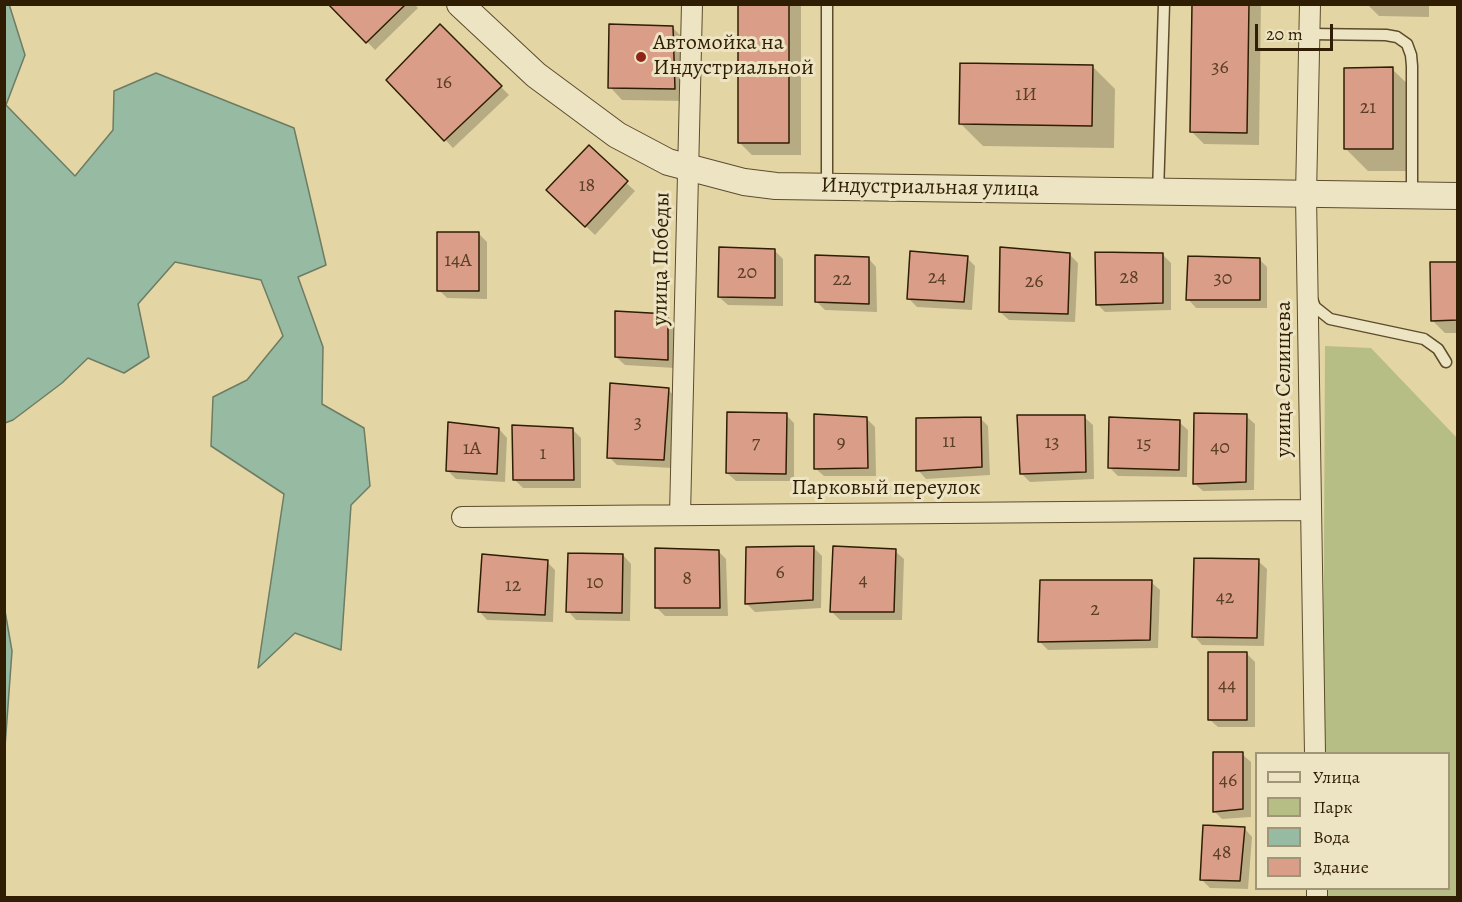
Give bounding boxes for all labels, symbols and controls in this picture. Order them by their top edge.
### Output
scale bar [1258,12,1336,50]
text: 20 m [1266,22,1303,46]
place label: Автомойка на Индустриальной [653,31,814,82]
marker: Автомойка на Индустриальной [634,50,648,64]
house number: 36 [1211,56,1229,80]
house number: 16 [436,71,452,95]
house number: 1И [1015,83,1037,107]
house number: 21 [1360,96,1376,120]
street label: Индустриальная улица [821,173,1039,203]
house number: 18 [579,174,595,198]
street label: улица Победы [648,192,676,326]
house number: 14А [444,249,472,273]
house number: 20 [737,261,757,285]
house number: 24 [928,266,946,290]
house number: 28 [1119,266,1139,290]
house number: 30 [1214,267,1232,291]
house number: 22 [833,268,851,292]
house number: 26 [1025,270,1043,294]
street label: улица Селищева [1272,301,1298,457]
house number: 3 [634,411,642,435]
house number: 11 [942,430,956,454]
house number: 7 [752,431,760,455]
house number: 9 [836,431,846,455]
house number: 13 [1044,431,1060,455]
house number: 15 [1136,432,1152,456]
house number: 40 [1210,436,1230,460]
house number: 1А [463,437,481,461]
house number: 1 [540,442,546,466]
street label: Парковый переулок [792,476,980,502]
house number: 6 [775,561,785,585]
house number: 8 [682,567,692,591]
house number: 4 [858,569,868,593]
house number: 10 [586,571,604,595]
house number: 12 [505,574,521,598]
house number: 42 [1216,586,1234,610]
house number: 2 [1090,598,1100,622]
house number: 44 [1218,674,1236,698]
legend [1255,752,1450,890]
text: Улица [1313,765,1360,789]
house number: 46 [1219,769,1237,793]
text: Парк [1313,795,1353,819]
text: Вода [1313,825,1350,849]
house number: 48 [1213,841,1231,865]
text: Здание [1313,855,1369,879]

